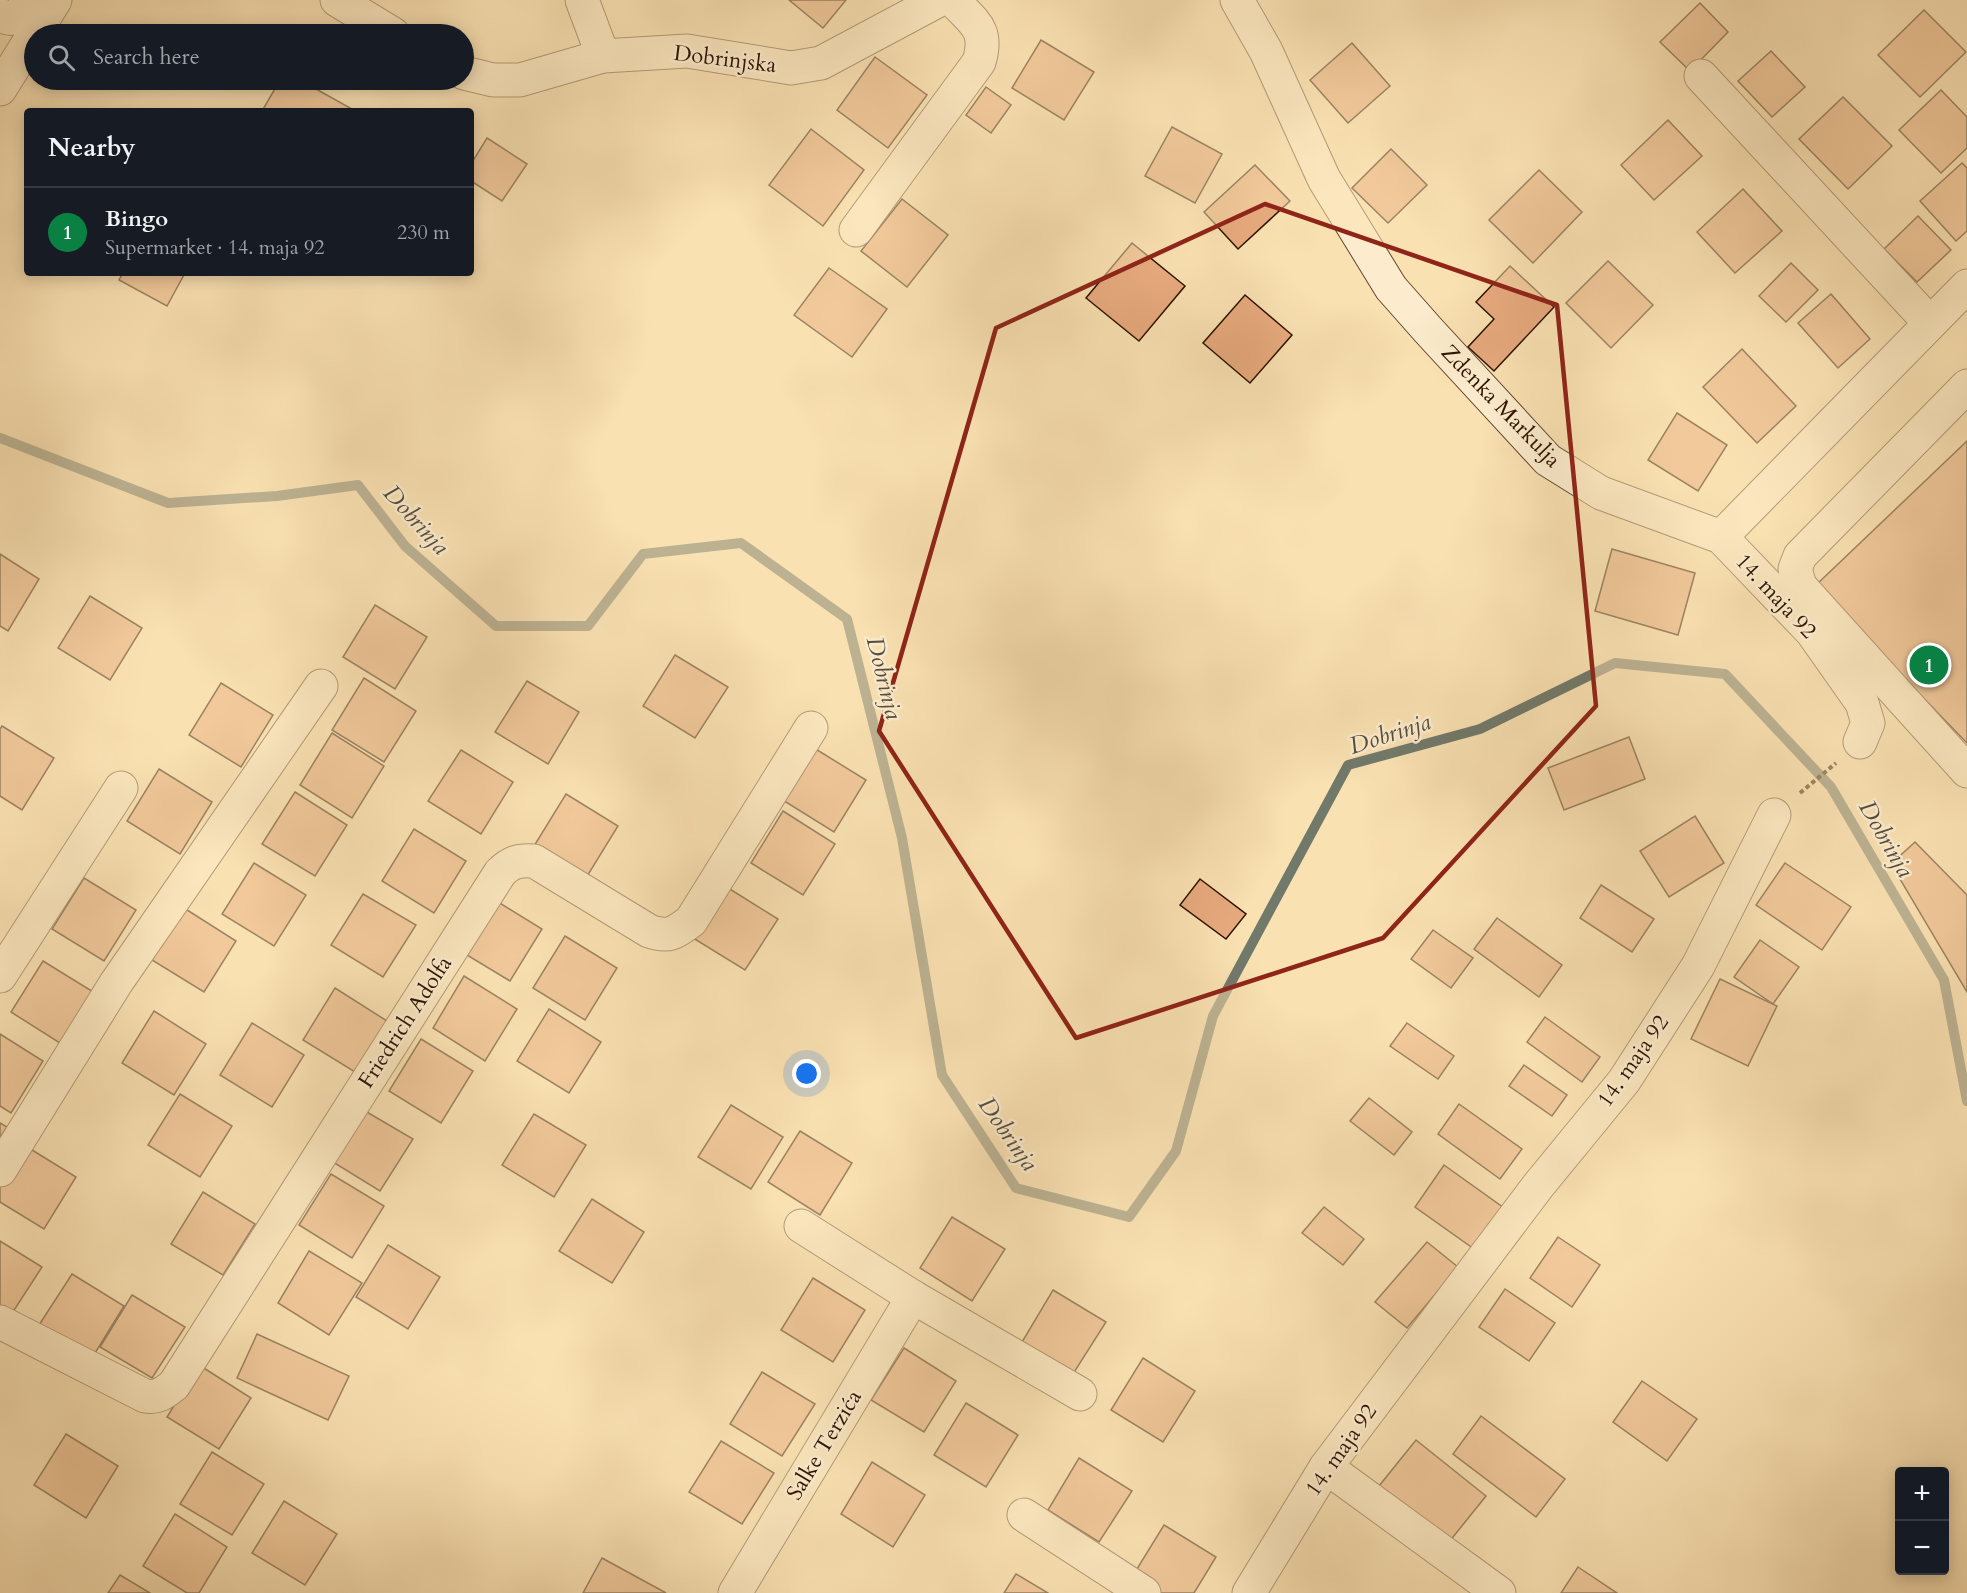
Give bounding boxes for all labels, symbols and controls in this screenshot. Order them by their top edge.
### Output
search box [24,24,474,90]
street label: Dobrinjska [672,38,778,80]
icon: search [45,41,78,74]
text: Search here [93,42,200,72]
text: Nearby [48,130,136,165]
text: Bingo [105,204,168,234]
text: 1 [62,219,73,246]
text: 230 m [397,219,450,246]
text: Supermarket · 14. maja 92 [105,234,324,261]
street label: Zdenka Markulja [1434,338,1568,474]
water label: Dobrinja [376,478,457,562]
street label: 14. maja 92 [1729,547,1823,645]
water label: Dobrinja [858,633,910,723]
pin: 1 [1910,642,1948,688]
water label: Dobrinja [1345,705,1435,763]
water label: Dobrinja [1851,794,1921,884]
street label: Friedrich Adolfa [351,950,459,1094]
street label: 14. maja 92 [1590,1009,1676,1113]
your location [792,1059,821,1088]
water label: Dobrinja [970,1090,1046,1178]
street label: Salke Terzića [779,1384,869,1506]
street label: 14. maja 92 [1298,1398,1384,1502]
map controls [1895,1467,1949,1575]
button: + [1895,1467,1949,1521]
button: − [1895,1521,1949,1575]

